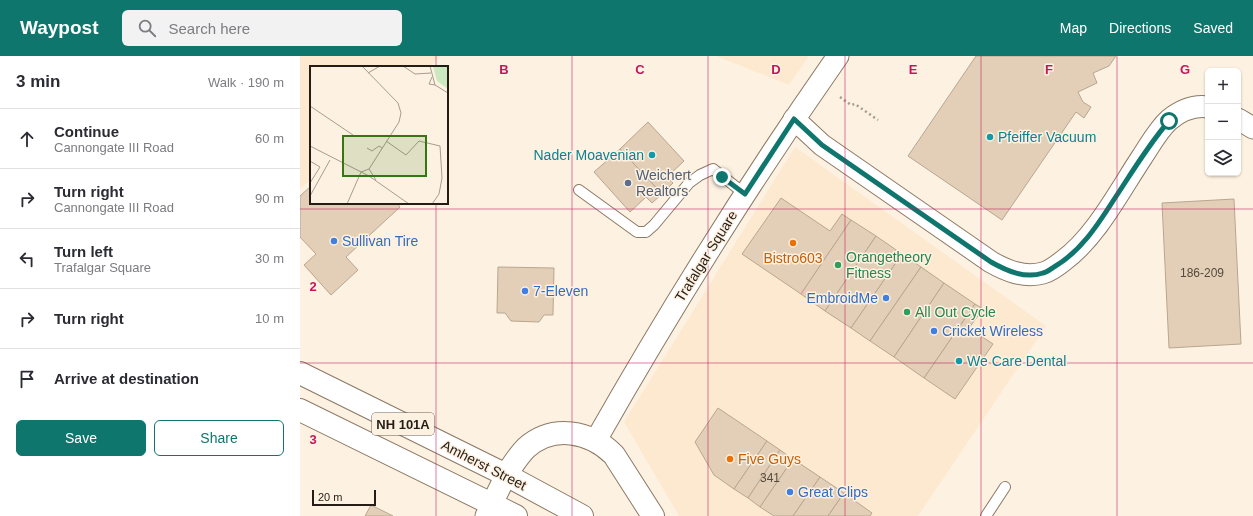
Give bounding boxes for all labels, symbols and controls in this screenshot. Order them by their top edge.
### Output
search box [122,10,402,46]
text: Waypost [20,17,98,38]
icon: search [136,17,158,39]
text: Search here [168,20,250,37]
text: Map [1060,20,1087,36]
text: Directions [1109,20,1171,36]
text: Saved [1193,20,1233,36]
text: B [499,62,509,77]
text: C [635,62,645,77]
text: D [771,62,781,77]
text: E [909,62,918,77]
text: F [1045,62,1053,77]
text: G [1180,62,1190,77]
inset map [310,66,448,204]
map controls [1205,68,1241,176]
button: + [1205,68,1241,104]
text: 3 min [16,72,60,91]
text: Walk · 190 m [208,75,284,90]
button: − [1205,104,1241,140]
route start [1160,112,1178,130]
text: Continue [54,123,119,140]
icon: ahead [16,128,38,150]
place label: Pfeiffer Vacuum [998,129,1096,145]
text: 60 m [255,131,284,146]
marker: Pfeiffer Vacuum [985,132,995,142]
text: Cannongate III Road [54,140,174,155]
button: layers [1205,140,1241,176]
place label: Nader Moavenian [533,147,644,163]
marker: Nader Moavenian [647,150,657,160]
place label: Weichert Realtors [636,167,691,199]
route end [713,168,731,186]
marker: Weichert Realtors [623,178,633,188]
text: Turn right [54,183,124,200]
icon: right [16,188,38,210]
text: 90 m [255,191,284,206]
text: Cannongate III Road [54,200,174,215]
street label: Trafalgar Square [672,207,741,305]
place label: Sullivan Tire [342,233,418,249]
marker: Sullivan Tire [329,236,339,246]
marker: Bistro603 [788,238,798,248]
text: Turn left [54,243,113,260]
icon: left [16,248,38,270]
place label: Orangetheory Fitness [846,249,932,281]
place label: Bistro603 [763,250,823,266]
text: 30 m [255,251,284,266]
text: Trafalgar Square [54,260,151,275]
marker: Orangetheory Fitness [833,260,843,270]
house number: 186-209 [1180,266,1224,280]
text: 2 [309,279,317,294]
place label: 7-Eleven [533,283,588,299]
marker: 7-Eleven [520,286,530,296]
place label: EmbroidMe [806,290,878,306]
marker: EmbroidMe [881,293,891,303]
place label: All Out Cycle [915,304,996,320]
marker: All Out Cycle [902,307,912,317]
icon: right [16,308,38,330]
text: Turn right [54,310,124,327]
text: 10 m [255,311,284,326]
place label: Cricket Wireless [942,323,1043,339]
marker: Cricket Wireless [929,326,939,336]
place label: We Care Dental [967,353,1066,369]
marker: We Care Dental [954,356,964,366]
icon: arrive [16,368,38,390]
text: Arrive at destination [54,370,199,387]
road number: NH 101A [372,413,434,435]
button: Save [16,420,146,456]
button: Share [154,420,284,456]
text: 3 [309,432,317,447]
street label: Amherst Street [439,437,529,493]
place label: Five Guys [738,451,801,467]
marker: Five Guys [725,454,735,464]
house number: 341 [760,471,780,485]
place label: Great Clips [798,484,868,500]
marker: Great Clips [785,487,795,497]
scale bar [312,488,376,507]
text: 20 m [318,491,342,503]

